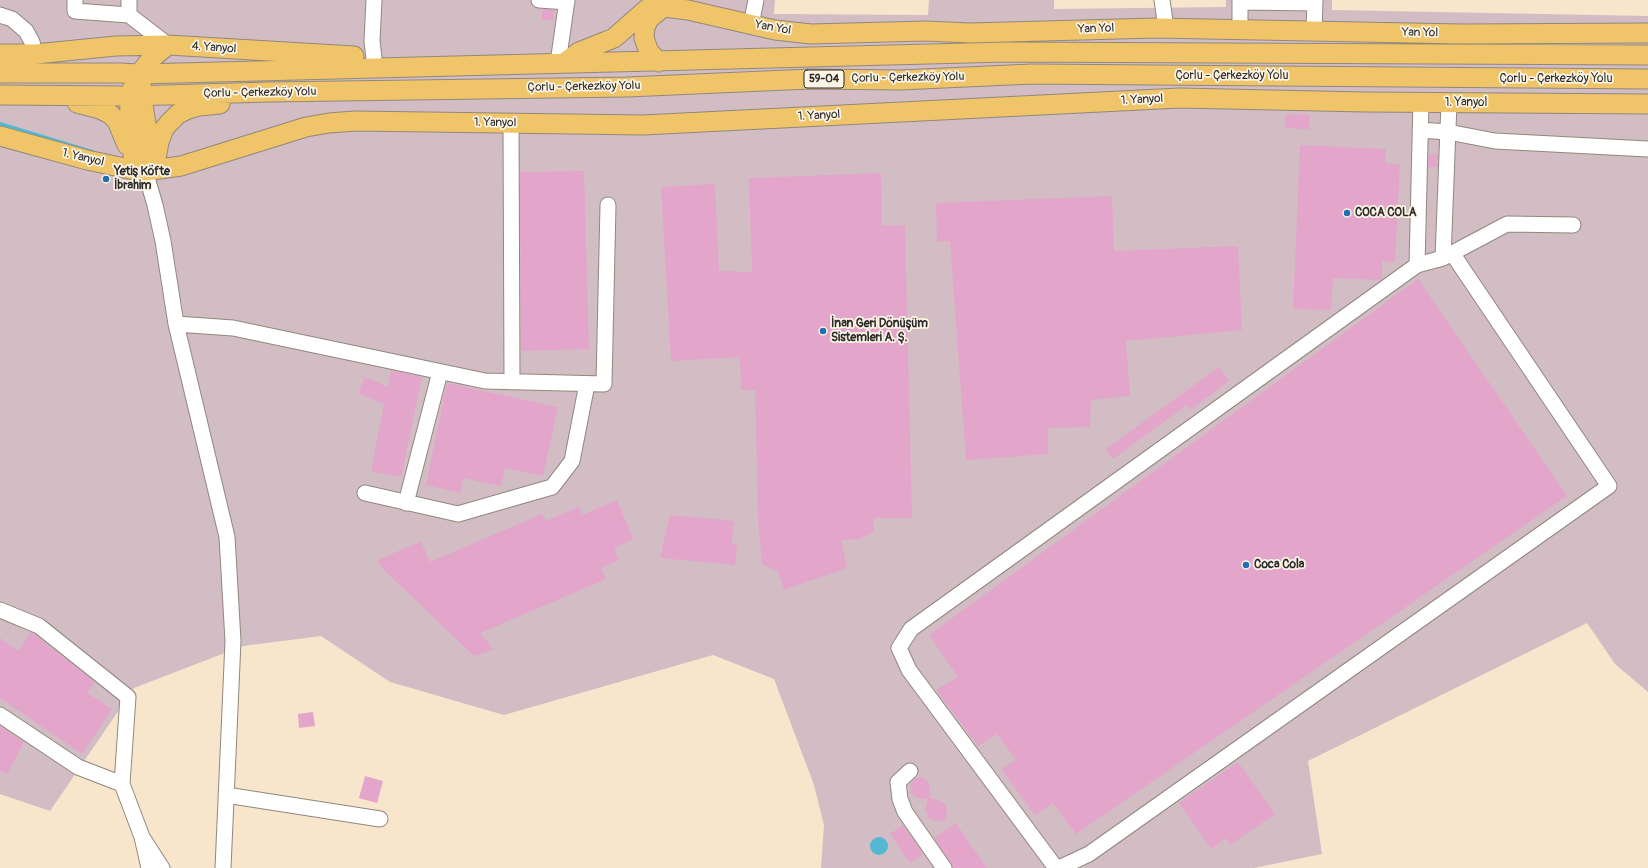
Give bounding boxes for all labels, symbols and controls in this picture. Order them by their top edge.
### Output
street label: Yan Yol [754,18,792,38]
street label: Yan Yol [1078,21,1114,37]
street label: Yan Yol [1402,25,1438,41]
street label: 4. Yanyol [191,39,237,57]
street label: Çorlu - Çerkezköy Yolu [1176,69,1288,83]
road number: 59-04 [804,70,844,88]
street label: Çorlu - Çerkezköy Yolu [851,70,965,86]
street label: Çorlu - Çerkezköy Yolu [1500,72,1612,86]
street label: Çorlu - Çerkezköy Yolu [527,79,641,95]
street label: Çorlu - Çerkezköy Yolu [203,85,317,101]
street label: 1. Yanyol [1120,92,1164,108]
street label: 1. Yanyol [1445,96,1487,110]
street label: 1. Yanyol [797,108,841,124]
street label: 1. Yanyol [474,115,516,131]
street label: 1. Yanyol [61,146,105,170]
place label: Yetiş Köfte İbrahim [114,165,170,193]
marker: Yetiş Köfte İbrahim [101,174,111,184]
place label: COCA COLA [1355,206,1416,220]
marker: COCA COLA [1342,208,1352,218]
place label: İnan Geri Dönüşüm Sistemleri A. Ş. [831,317,928,345]
marker: İnan Geri Dönüşüm Sistemleri A. Ş. [818,326,828,336]
place label: Coca Cola [1254,558,1304,572]
marker: Coca Cola [1241,560,1251,570]

